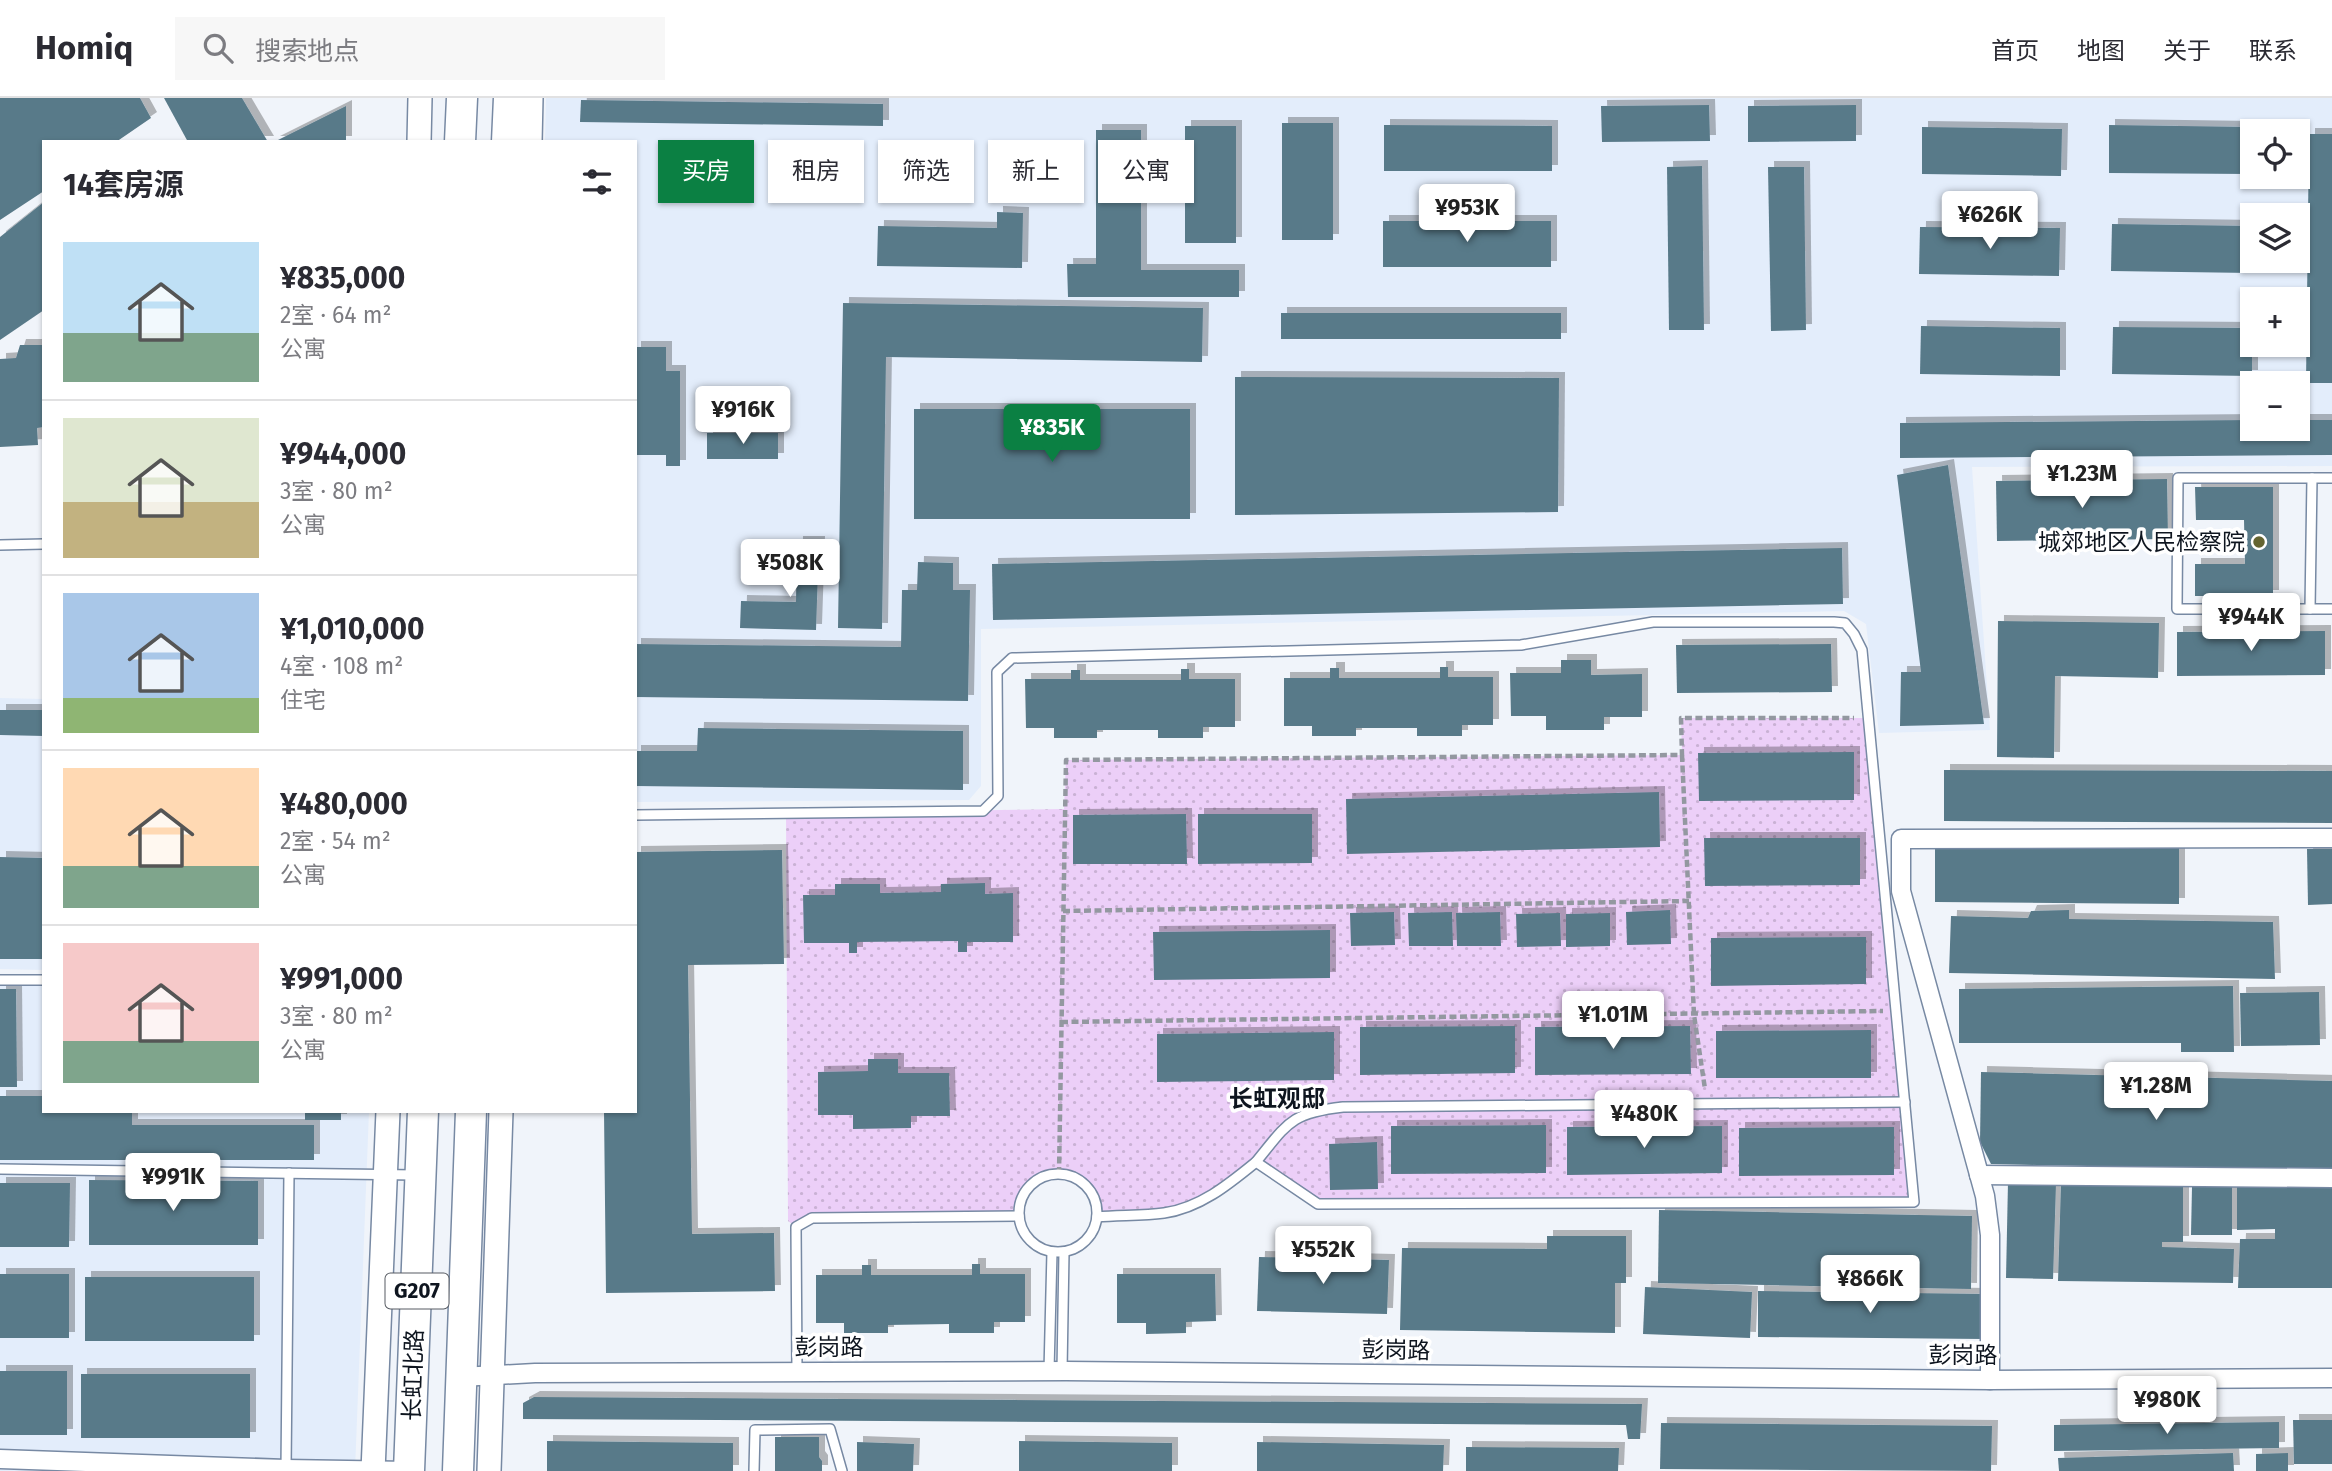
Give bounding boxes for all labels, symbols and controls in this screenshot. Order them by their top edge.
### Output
search box [175,17,665,80]
text: Homiq [35,28,133,68]
icon: search [199,29,237,67]
text: 搜索地点 [255,36,359,67]
text: 首页 [1991,37,2039,65]
text: 地图 [2077,37,2125,65]
text: 关于 [2163,37,2211,65]
text: 联系 [2249,37,2297,65]
map controls [2240,119,2310,441]
button: locate [2240,119,2310,189]
chip: 买房 [658,140,754,203]
chip: 租房 [768,140,864,203]
chip: 筛选 [878,140,974,203]
chip: 新上 [988,140,1084,203]
chip: 公寓 [1098,140,1194,203]
icon: filters [578,163,616,201]
text: 14套房源 [63,167,184,203]
pin: ¥953K [1418,184,1516,244]
pin: ¥626K [1941,192,2039,251]
text: ¥953K [1435,193,1499,221]
text: ¥626K [1958,200,2022,228]
button: layers [2240,203,2310,273]
text: ¥835,000 [280,260,405,296]
icon: home [119,270,203,354]
button: + [2240,287,2310,357]
text: 2室 · 64 m² [280,301,391,329]
text: 公寓 [280,335,326,363]
button: − [2240,371,2310,441]
pin: ¥916K [694,386,792,446]
text: ¥916K [711,395,775,423]
pin: ¥835K [1003,404,1101,464]
text: ¥835K [1019,413,1085,441]
text: ¥944,000 [280,436,406,472]
icon: home [119,446,203,530]
pin: ¥1.23M [2025,450,2139,510]
text: ¥1.23M [2047,459,2117,487]
text: 3室 · 80 m² [280,477,393,505]
text: 公寓 [280,511,326,539]
place label: 城郊地区人民检察院 [2038,528,2245,556]
marker: 城郊地区人民检察院 [2251,534,2267,550]
pin: ¥508K [741,540,839,599]
text: ¥508K [757,548,823,576]
pin: ¥944K [2202,594,2300,653]
text: ¥944K [2218,602,2284,630]
text: ¥1,010,000 [280,611,425,647]
icon: home [119,621,203,705]
text: 4室 · 108 m² [280,652,403,680]
text: 住宅 [280,686,326,714]
text: ¥480,000 [280,786,408,822]
icon: home [119,796,203,880]
text: 2室 · 54 m² [280,827,391,855]
text: 公寓 [280,861,326,889]
text: ¥991,000 [280,961,403,997]
icon: home [119,971,203,1055]
pin: ¥1.01M [1556,992,1670,1051]
text: ¥1.01M [1578,1000,1648,1028]
text: 3室 · 80 m² [280,1002,393,1030]
text: 公寓 [280,1036,326,1064]
pin: ¥1.28M [2099,1062,2213,1122]
text: ¥1.28M [2120,1071,2192,1099]
district label: 长虹观邸 [1229,1085,1325,1113]
pin: ¥480K [1595,1090,1693,1150]
text: ¥480K [1611,1099,1677,1127]
pin: ¥991K [124,1154,222,1213]
text: ¥991K [141,1162,205,1190]
pin: ¥552K [1274,1226,1372,1286]
text: ¥552K [1291,1235,1355,1263]
pin: ¥866K [1821,1256,1919,1315]
text: ¥866K [1837,1264,1903,1292]
road number: G207 [386,1274,448,1308]
street label: 长虹北路 [397,1329,429,1421]
street label: 彭岗路 [795,1333,864,1361]
street label: 彭岗路 [1361,1335,1431,1365]
street label: 彭岗路 [1929,1341,1998,1369]
pin: ¥980K [2118,1376,2216,1436]
text: ¥980K [2134,1385,2200,1413]

